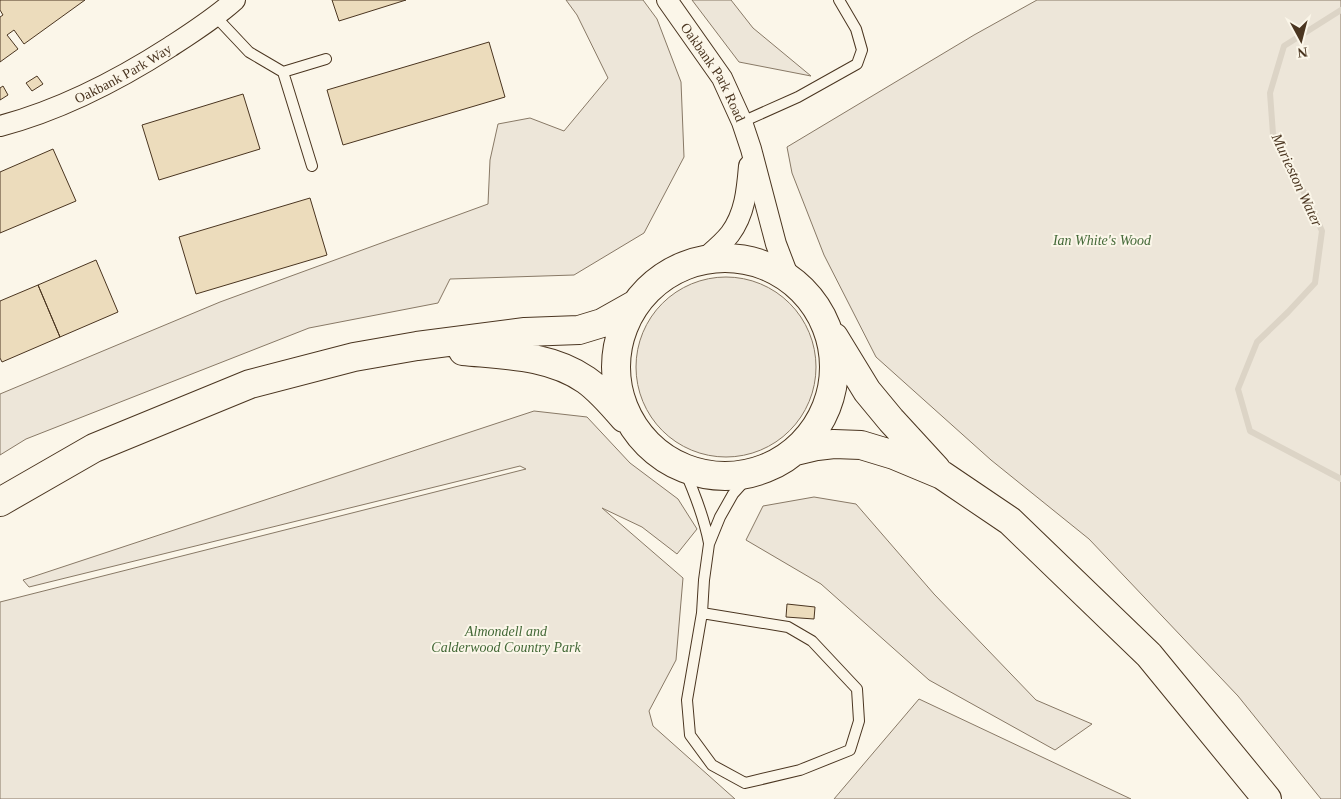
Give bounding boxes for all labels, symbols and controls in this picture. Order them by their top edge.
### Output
north arrow [1276,15,1326,65]
street label: Oakbank Park Road [678,20,748,124]
street label: Oakbank Park Way [72,41,174,107]
text: N [1297,44,1308,60]
water label: Murieston Water [1268,130,1326,229]
park label: Ian White's Wood [1052,233,1152,248]
park label: Almondell and Calderwood Country Park [431,624,581,655]

